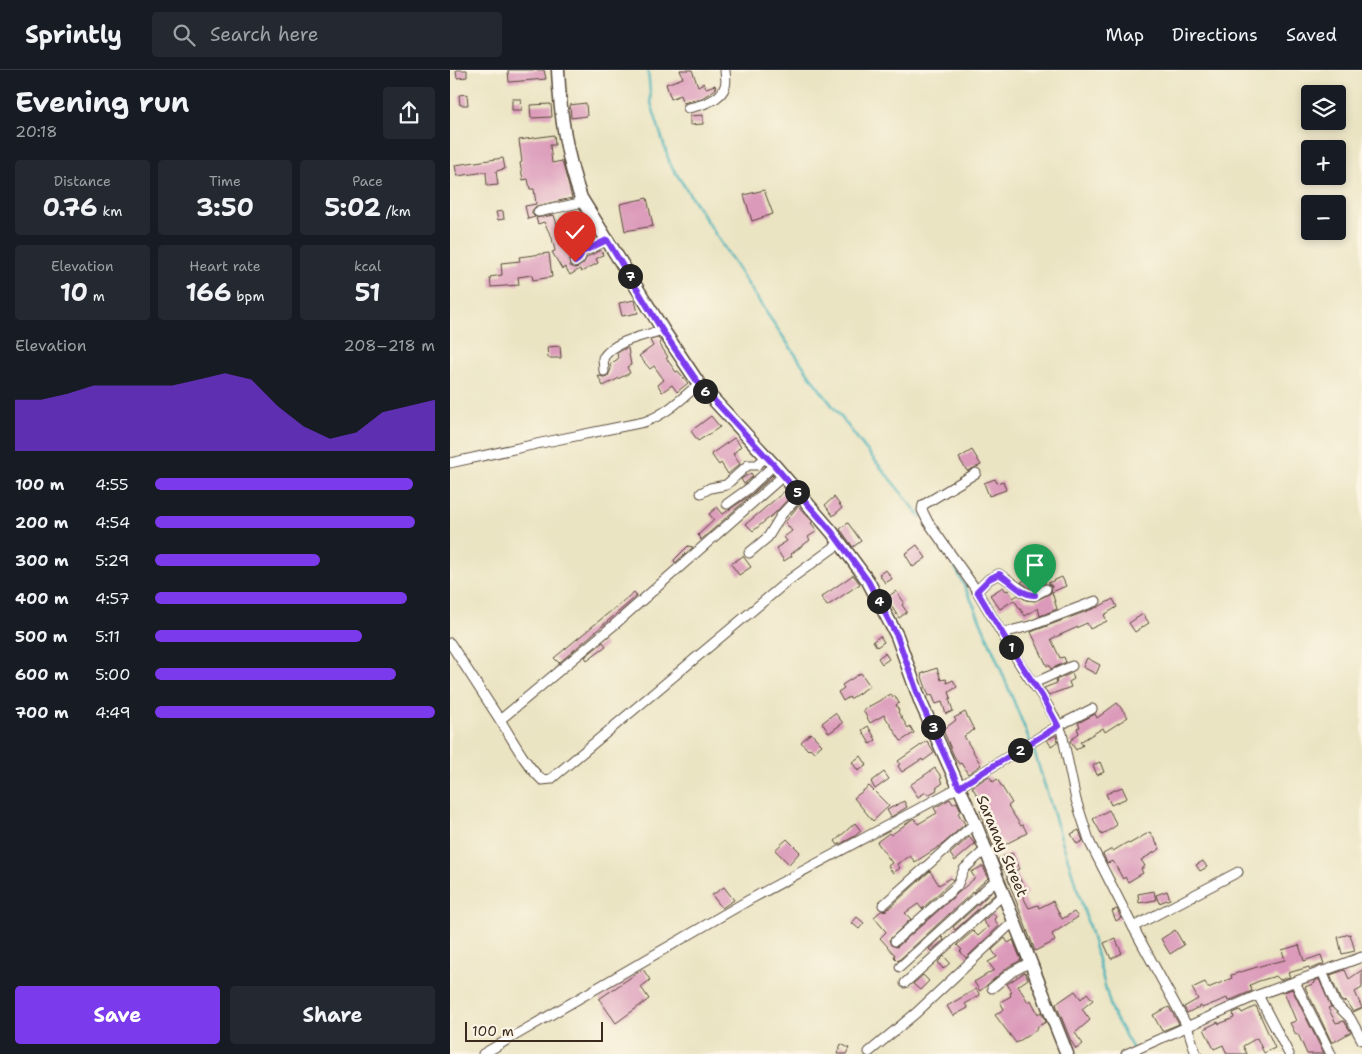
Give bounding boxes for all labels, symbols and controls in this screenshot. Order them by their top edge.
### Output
search box [152,12,502,57]
text: Sprintly [25,19,122,51]
icon: search [170,21,198,49]
text: Search here [210,22,319,47]
text: Map [1106,23,1144,47]
text: Directions [1172,23,1258,47]
text: Saved [1286,23,1337,47]
text: Evening run [15,83,190,121]
map controls [1301,85,1346,240]
button: layers [1301,85,1346,130]
button: share [383,87,435,139]
text: 20:18 [15,121,57,142]
button: + [1301,140,1346,185]
text: Distance [54,172,111,190]
text: Time [209,172,241,190]
text: Pace [352,172,383,190]
text: 0.76 [42,190,98,224]
text: 3:50 [196,190,254,224]
text: 5:02 [324,190,381,224]
button: − [1301,195,1346,240]
text: km [98,202,122,220]
text: /km [381,202,411,220]
pin [554,211,596,262]
icon: check [561,218,589,246]
text: Elevation [51,257,114,275]
text: Heart rate [189,257,261,275]
text: kcal [354,257,381,275]
pin: 7 [618,264,642,288]
text: 7 [626,267,635,285]
text: 10 [60,275,88,309]
text: 166 [186,275,232,309]
text: 51 [355,275,381,309]
text: m [88,287,105,305]
text: bpm [232,287,264,305]
text: Elevation [15,335,87,356]
text: 208–218 m [344,335,435,356]
pin: 6 [692,378,718,404]
text: 6 [701,382,710,400]
text: 100 m [15,474,64,495]
text: 4:55 [95,474,129,495]
pin: 5 [784,480,810,504]
text: 5 [793,483,802,501]
text: 200 m [15,512,68,533]
text: 4:54 [95,512,130,533]
pin [1014,544,1056,595]
text: 300 m [15,550,69,571]
text: 5:29 [95,550,129,571]
icon: arrive [1021,551,1049,579]
text: 400 m [15,588,69,609]
text: 4:57 [95,588,130,609]
pin: 4 [866,588,892,614]
text: 4 [875,592,884,610]
text: 500 m [15,626,67,647]
text: 5:11 [95,626,120,647]
pin: 1 [998,634,1024,660]
text: 1 [1008,638,1015,656]
text: 600 m [15,664,69,685]
text: 5:00 [95,664,130,685]
text: 700 m [15,702,69,723]
text: 4:49 [95,702,131,723]
pin: 3 [920,714,946,740]
text: 3 [929,718,938,736]
pin: 2 [1008,738,1032,762]
text: 2 [1016,741,1025,759]
street label: Saranay Street [972,792,1032,900]
button: Save [15,986,220,1044]
button: Share [230,986,435,1044]
scale bar [465,1019,602,1042]
text: 100 m [472,1022,514,1040]

